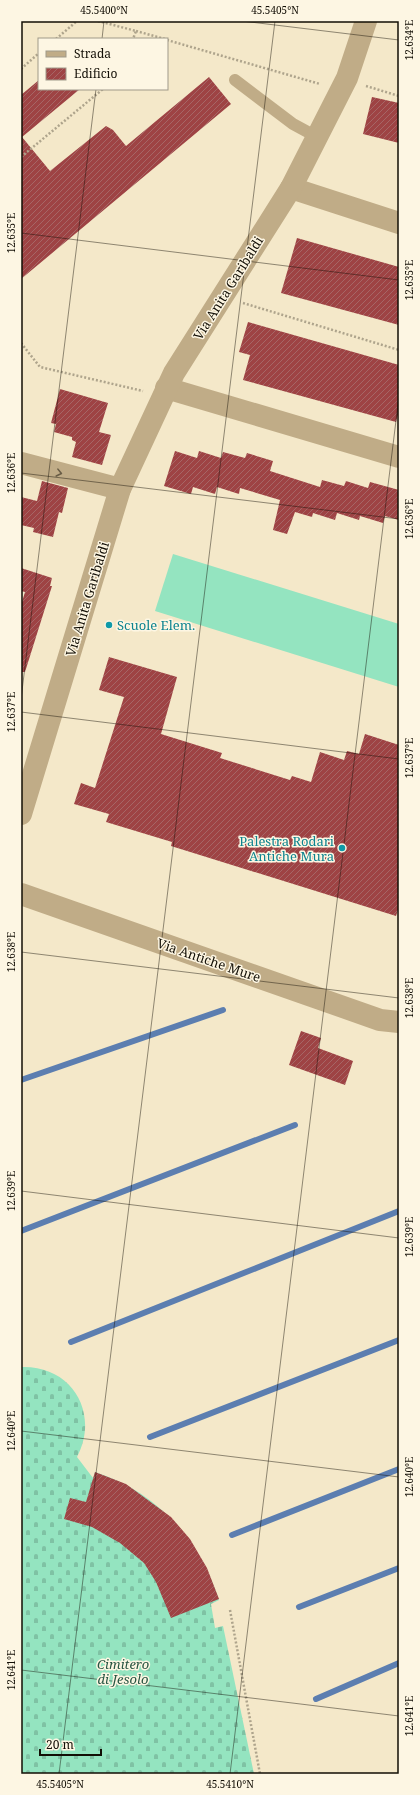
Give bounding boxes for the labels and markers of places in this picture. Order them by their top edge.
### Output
place label: Scuole Elem. [117,616,195,634]
marker: Scuole Elem. [104,620,114,630]
place label: Palestra Rodari Antiche Mura [239,832,334,865]
marker: Palestra Rodari Antiche Mura [337,843,347,853]

